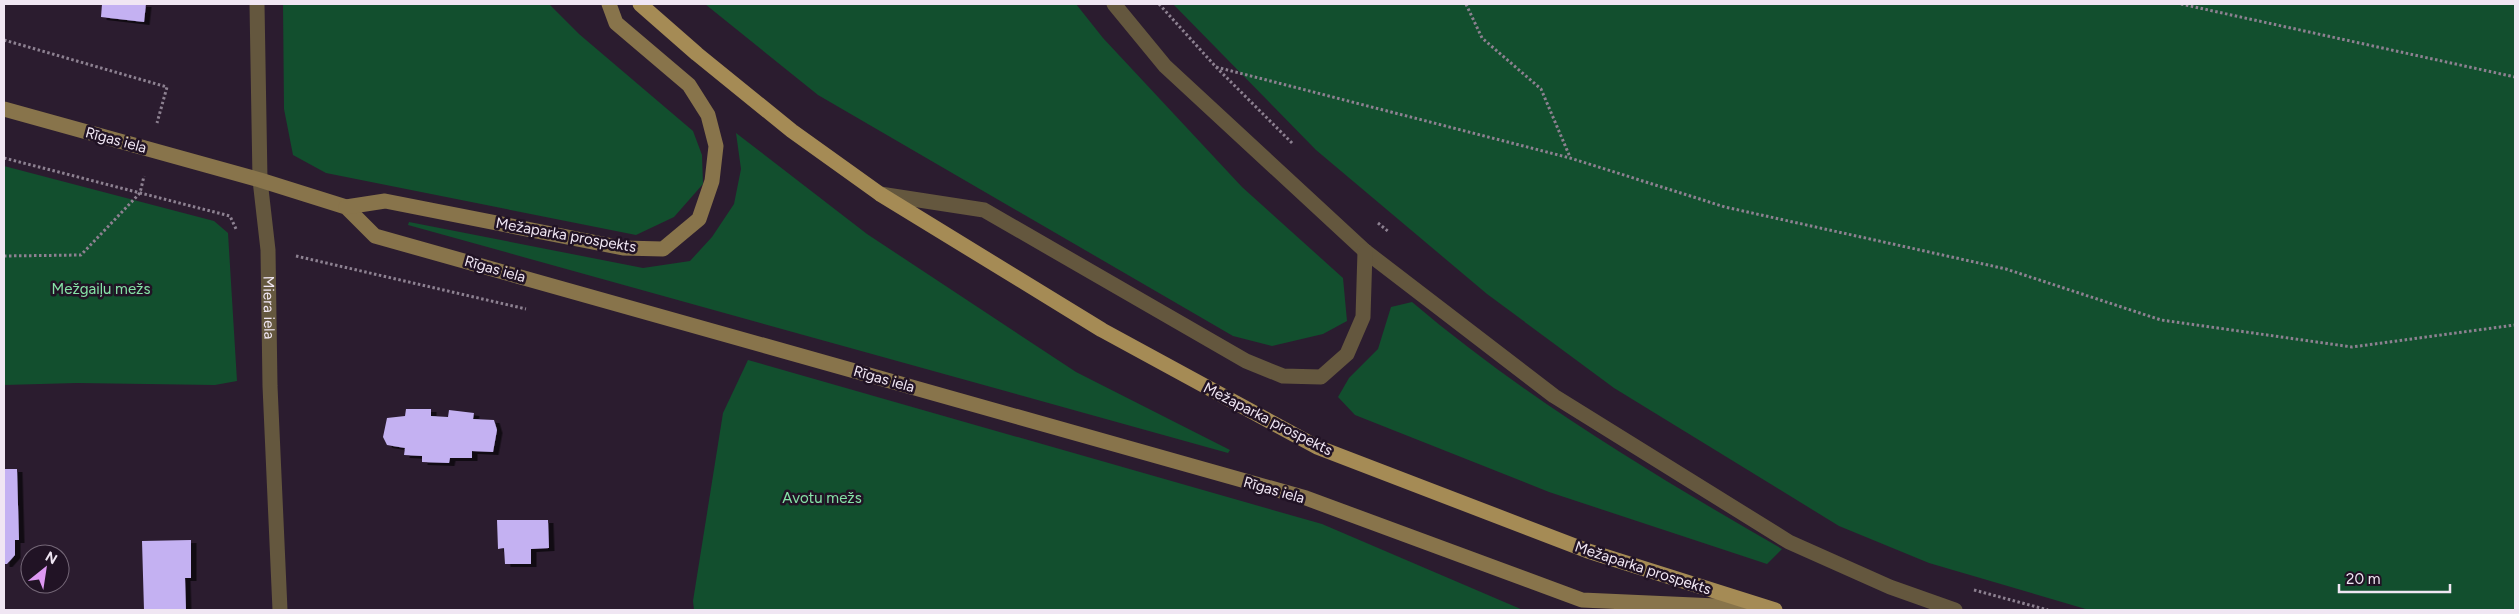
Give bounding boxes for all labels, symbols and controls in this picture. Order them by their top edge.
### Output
street label: Rīgas iela [83,123,149,157]
street label: Mežaparka prospekts [494,214,638,256]
street label: Rīgas iela [462,252,528,286]
street label: Miera iela [259,276,278,339]
park label: Mežgaiļu mežs [52,280,150,298]
street label: Rīgas iela [851,362,917,396]
street label: Mežaparka prospekts [1200,379,1336,459]
street label: Rīgas iela [1241,473,1307,507]
park label: Avotu mežs [782,489,862,507]
street label: Mežaparka prospekts [1572,537,1714,599]
north arrow [20,544,70,594]
text: N [42,548,60,568]
scale bar [2339,562,2450,594]
text: 20 m [2346,570,2380,588]

